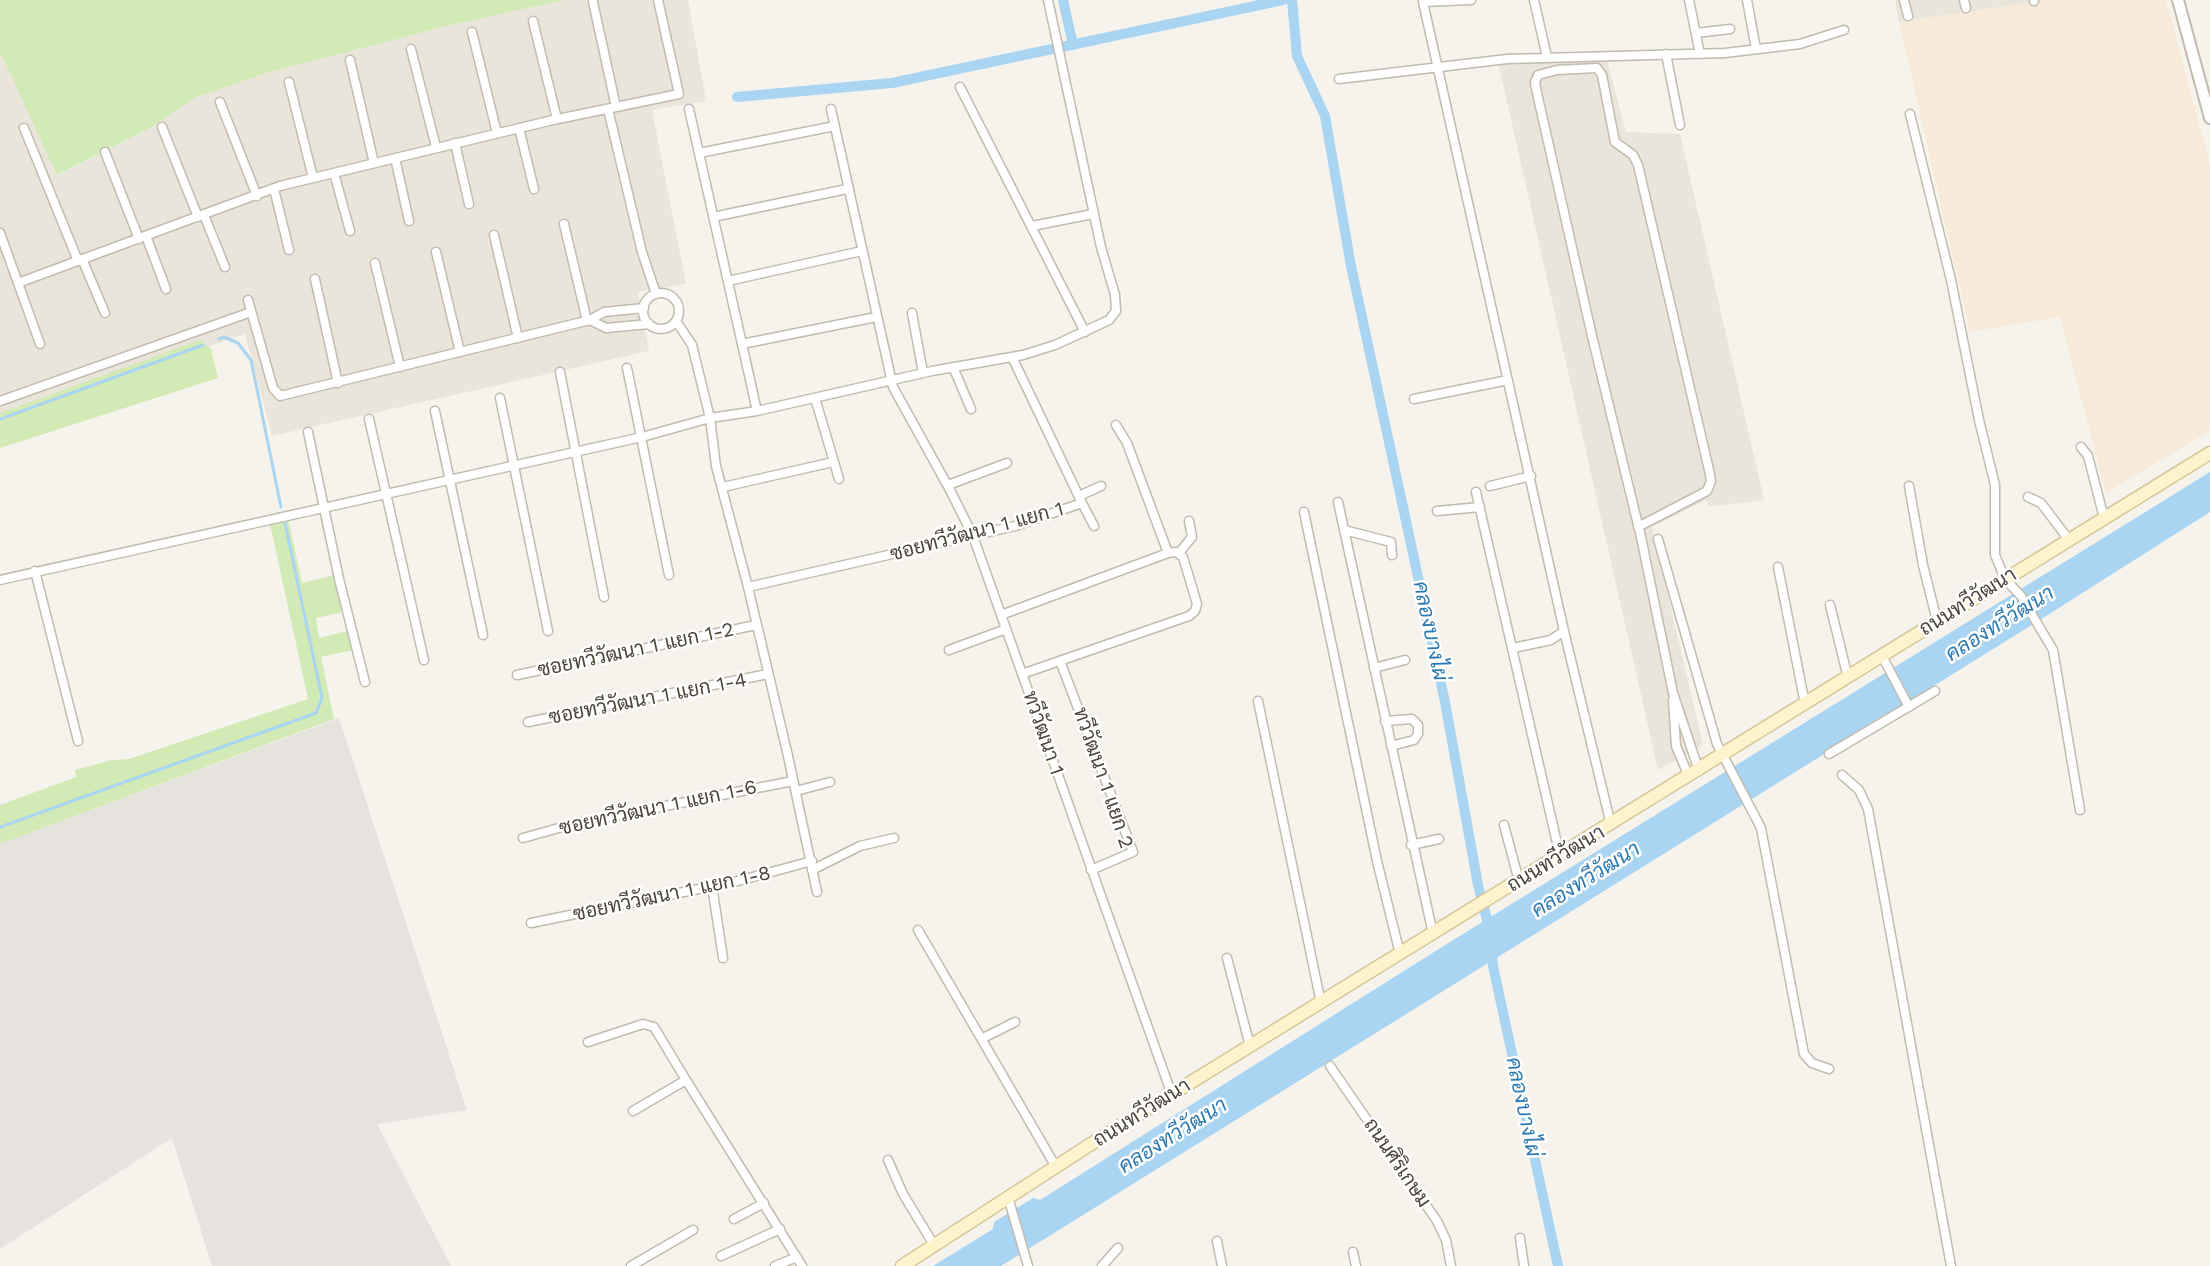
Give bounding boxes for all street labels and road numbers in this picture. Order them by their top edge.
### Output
street label: ซอยทวีวัฒนา 1 แยก 1 [888,497,1066,567]
street label: ถนนทวีวัฒนา [1915,563,2021,641]
street label: ซอยทวีวัฒนา 1 แยก 1-2 [536,617,736,683]
street label: ซอยทวีวัฒนา 1 แยก 1-4 [547,668,749,730]
street label: ทวีวัฒนา 1 [1017,688,1069,778]
street label: ทวีวัฒนา 1 แยก 2 [1068,705,1138,851]
street label: ซอยทวีวัฒนา 1 แยก 1-6 [557,775,759,841]
street label: ถนนทวีวัฒนา [1503,820,1609,898]
street label: ซอยทวีวัฒนา 1 แยก 1-8 [571,861,773,927]
street label: ถนนทวีวัฒนา [1089,1074,1195,1152]
street label: ถนนศิริเกษม [1358,1114,1436,1212]

